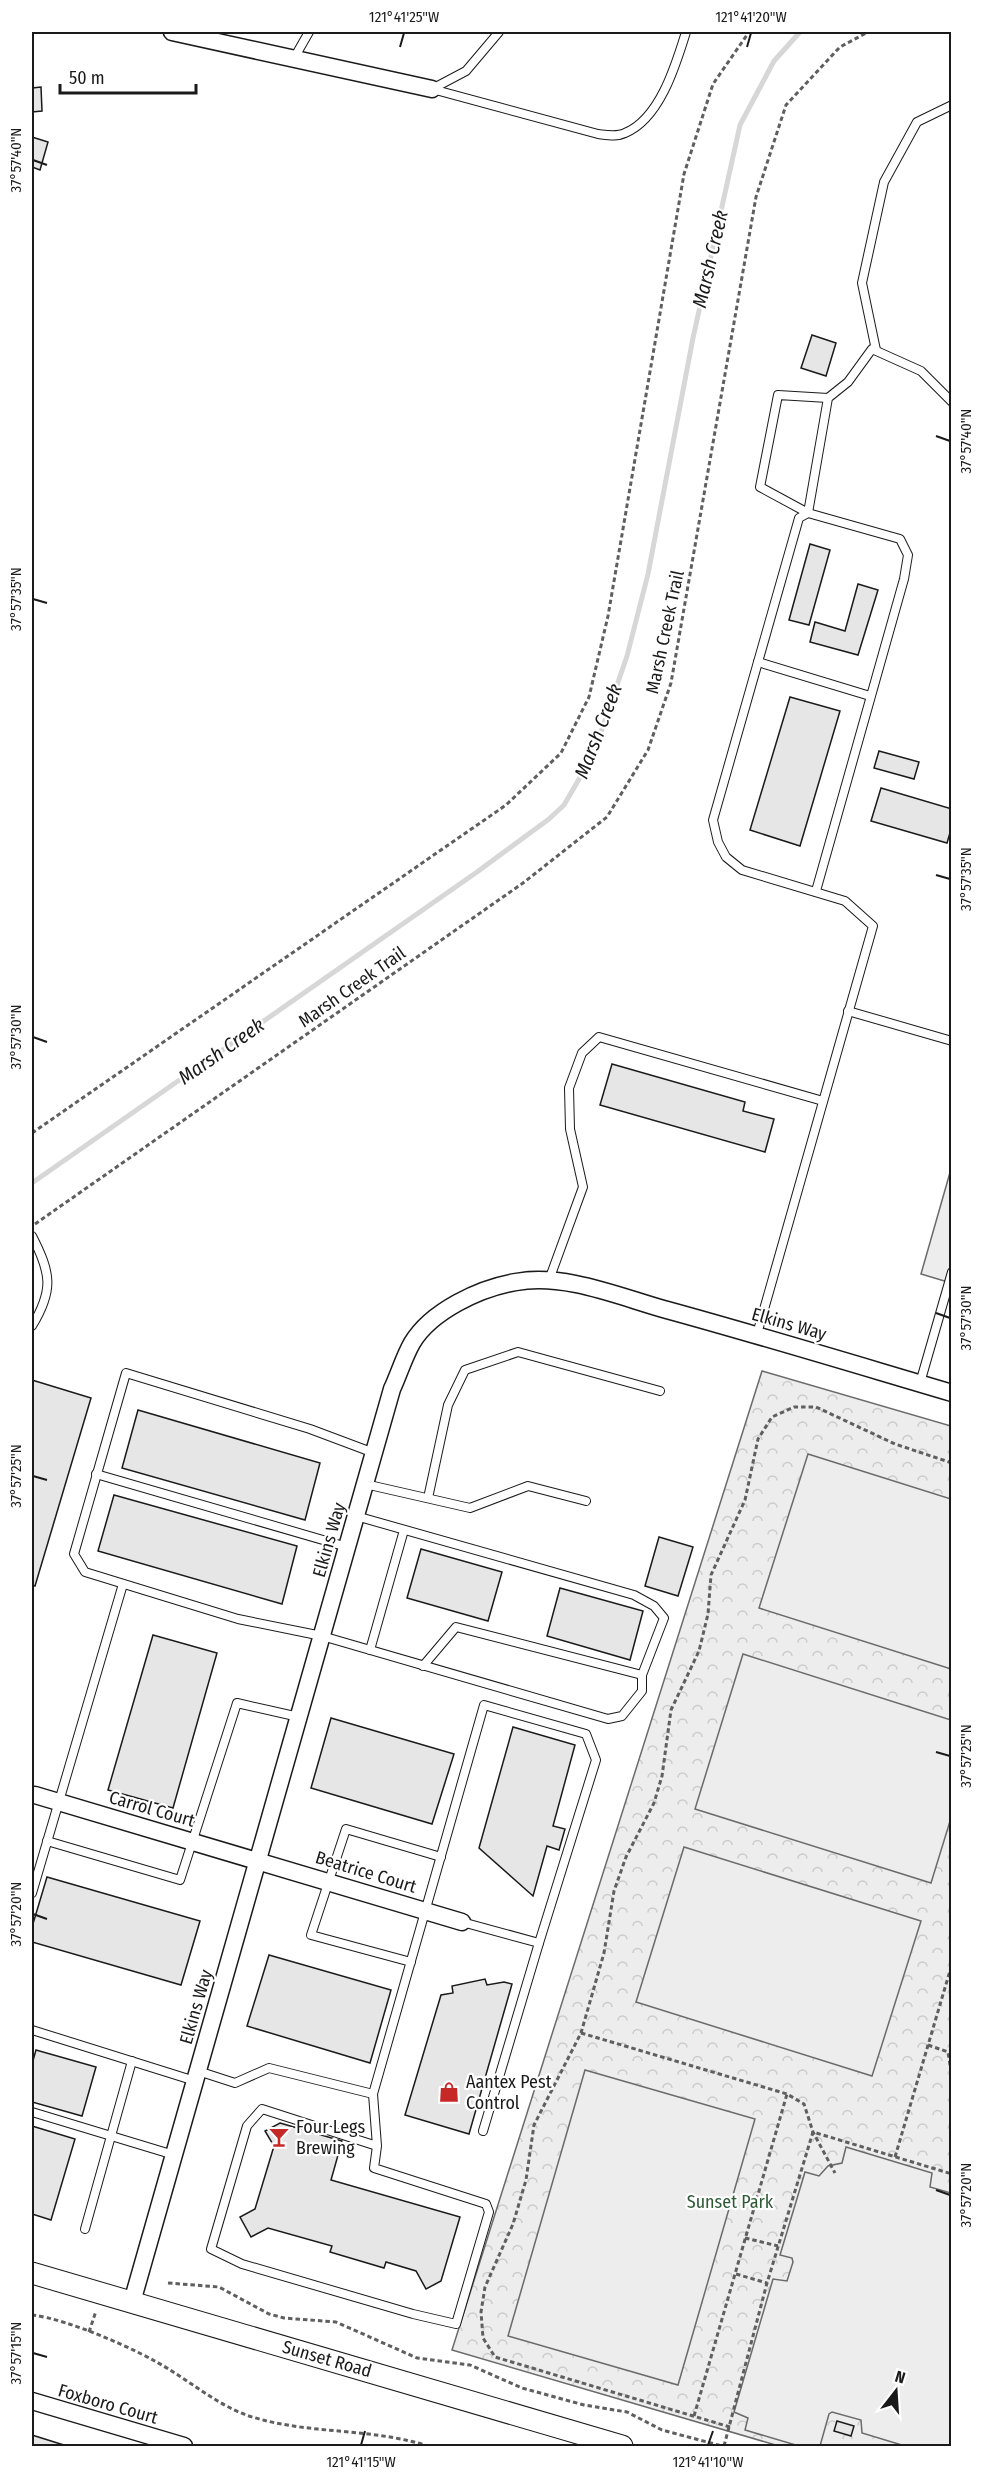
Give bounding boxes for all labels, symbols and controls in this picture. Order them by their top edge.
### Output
text: 121°41'25"W [369,8,439,26]
text: 121°41'20"W [715,8,787,26]
scale bar [60,57,196,95]
text: 50 m [69,67,105,89]
text: 37°57'40"N [7,128,25,192]
water label: Marsh Creek [687,208,733,310]
text: 37°57'40"N [957,409,975,473]
text: 37°57'35"N [7,567,25,631]
street label: Marsh Creek Trail [641,568,689,696]
water label: Marsh Creek [569,680,627,782]
text: 37°57'35"N [957,847,975,911]
street label: Marsh Creek Trail [294,942,410,1032]
text: 37°57'30"N [7,1005,25,1069]
water label: Marsh Creek [173,1013,269,1089]
text: 37°57'30"N [957,1286,975,1350]
street label: Elkins Way [749,1303,829,1345]
text: 37°57'25"N [7,1444,25,1508]
street label: Elkins Way [308,1500,350,1580]
text: 37°57'25"N [957,1724,975,1788]
street label: Carrol Court [107,1786,197,1832]
street label: Beatrice Court [313,1846,419,1898]
text: 37°57'20"N [7,1882,25,1946]
street label: Elkins Way [175,1967,217,2047]
place label: Aantex Pest Control [466,2071,552,2114]
shop icon: Aantex Pest Control [437,2080,461,2104]
place label: Four Legs Brewing [296,2116,365,2159]
bar icon: Four Legs Brewing [267,2125,291,2149]
text: 37°57'20"N [957,2163,975,2227]
park label: Sunset Park [687,2191,774,2213]
text: 37°57'15"N [7,2322,25,2384]
street label: Sunset Road [280,2336,374,2382]
north arrow [866,2361,926,2421]
text: N [893,2367,908,2388]
street label: Foxboro Court [56,2379,161,2429]
text: 121°41'15"W [326,2453,396,2471]
text: 121°41'10"W [673,2453,743,2471]

